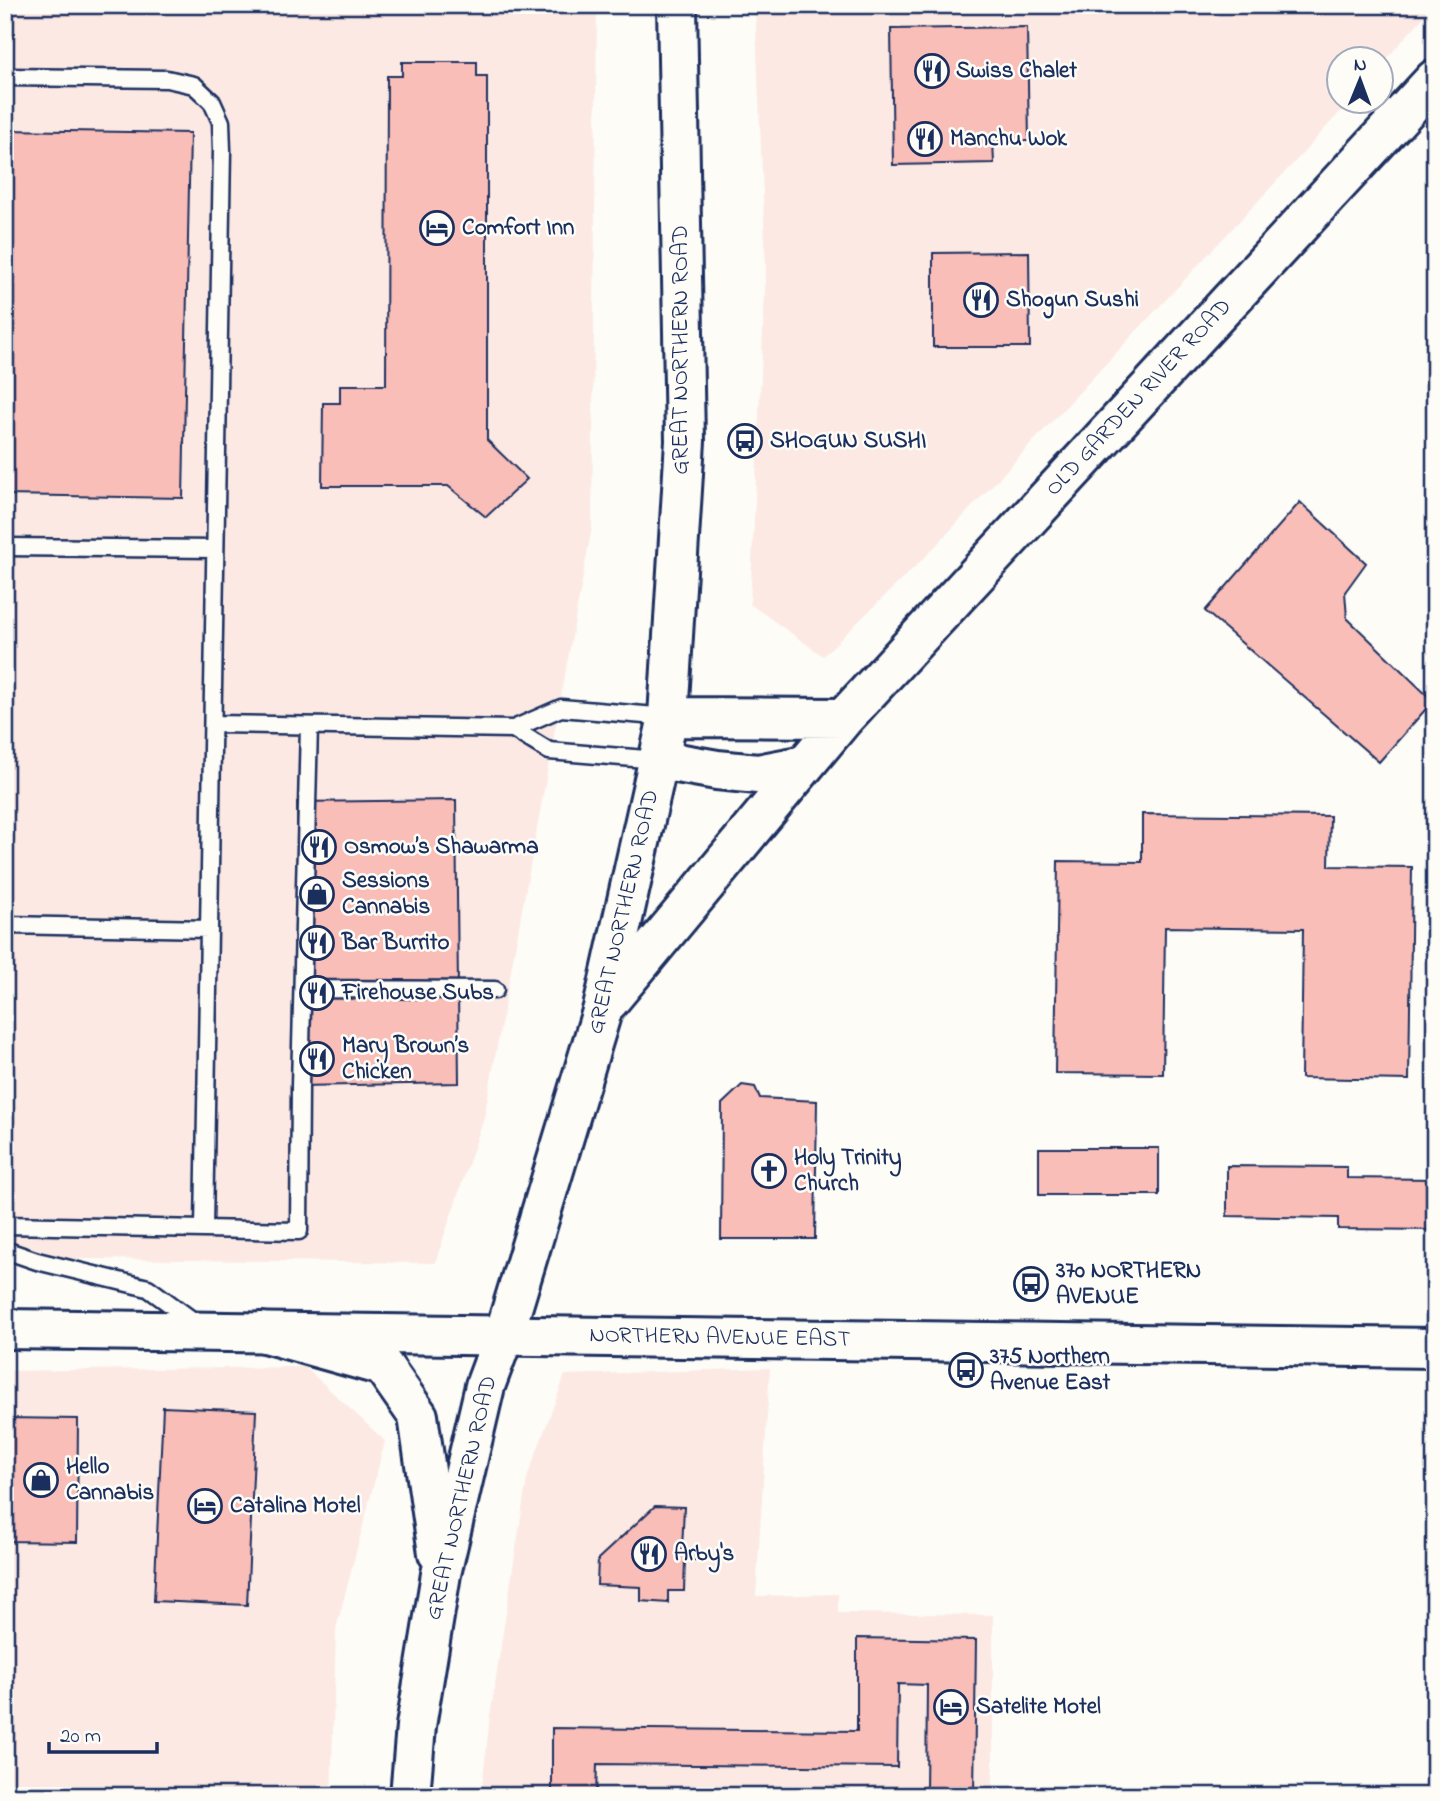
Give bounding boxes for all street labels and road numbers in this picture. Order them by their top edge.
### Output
street label: GREAT NORTHERN ROAD [665,225,698,475]
street label: OLD GARDEN RIVER ROAD [1038,292,1240,504]
street label: GREAT NORTHERN ROAD [580,787,668,1037]
street label: NORTHERN AVENUE EAST [589,1319,851,1357]
street label: GREAT NORTHERN ROAD [418,1373,506,1623]

